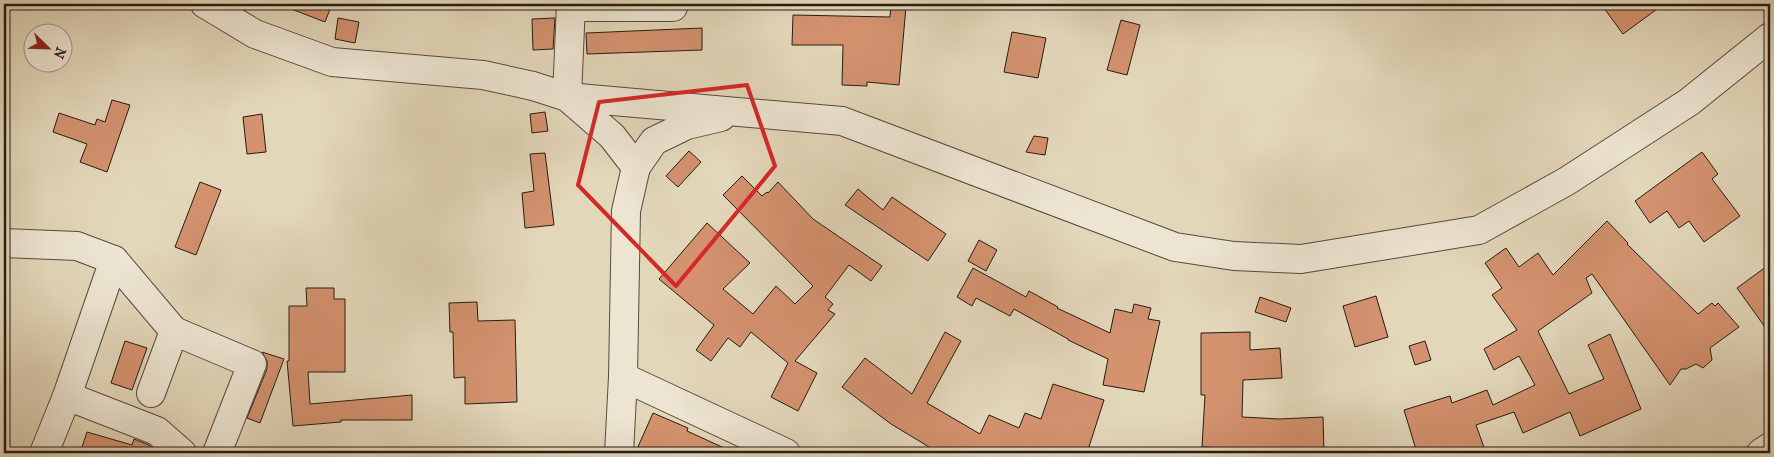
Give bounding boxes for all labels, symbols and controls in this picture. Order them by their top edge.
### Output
north arrow [22,22,72,72]
text: N [49,45,69,61]

